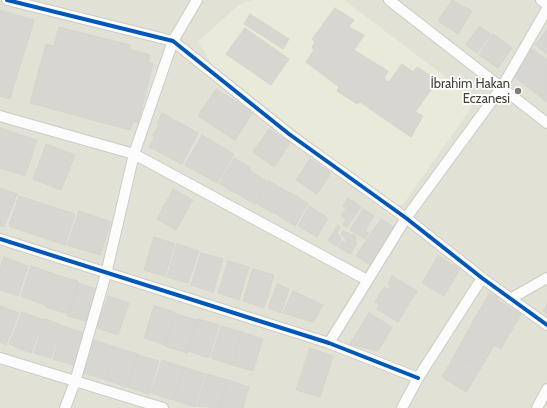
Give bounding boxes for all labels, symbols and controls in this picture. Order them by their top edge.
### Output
place label: İbrahim Hakan Eczanesi [431,76,510,107]
marker: İbrahim Hakan Eczanesi [513,86,523,96]

